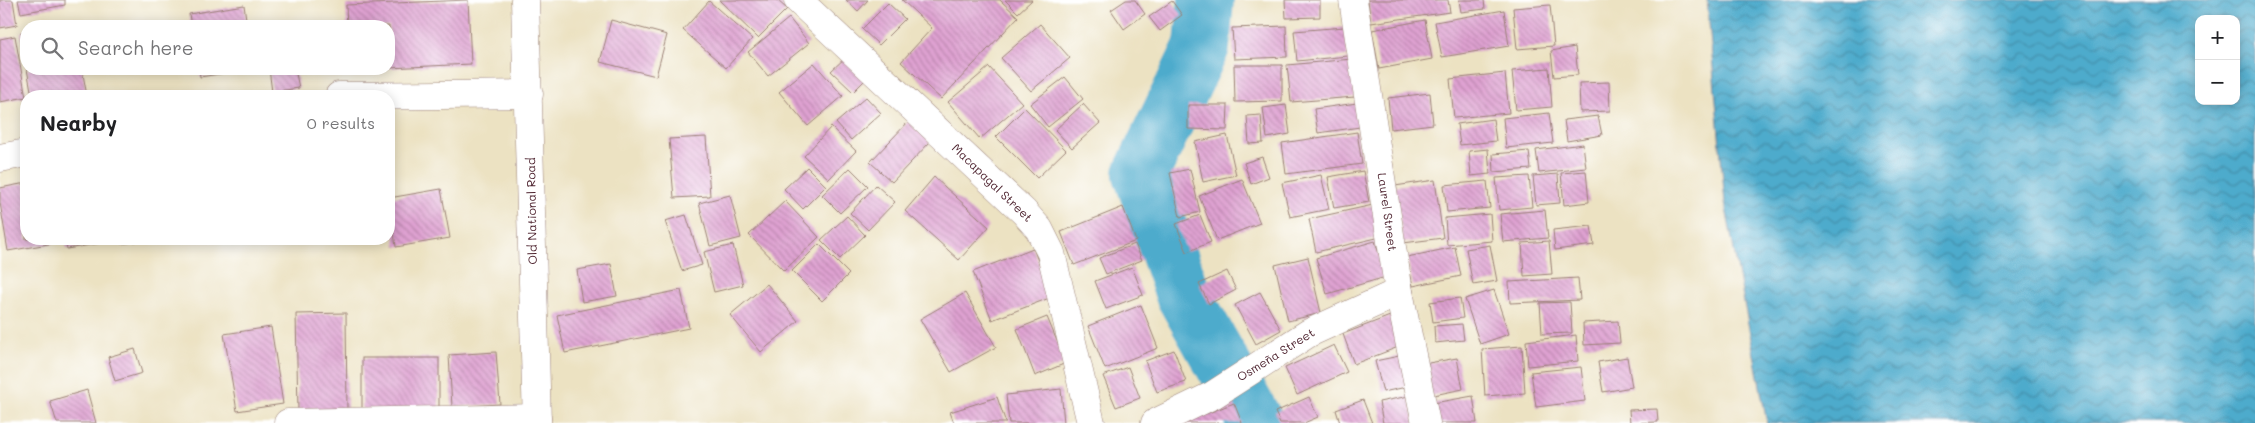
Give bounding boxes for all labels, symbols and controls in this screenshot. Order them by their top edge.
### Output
map controls [2195,15,2240,105]
button: + [2195,15,2240,60]
search box [20,20,395,75]
icon: search [38,34,66,62]
text: Search here [78,35,194,60]
button: − [2195,60,2240,105]
text: Nearby [40,109,117,136]
text: 0 results [307,112,375,133]
street label: Macapagal Street [949,140,1036,225]
street label: Old National Road [522,157,540,265]
street label: Laurel Street [1375,172,1401,252]
street label: Osmeña Street [1234,324,1317,384]

